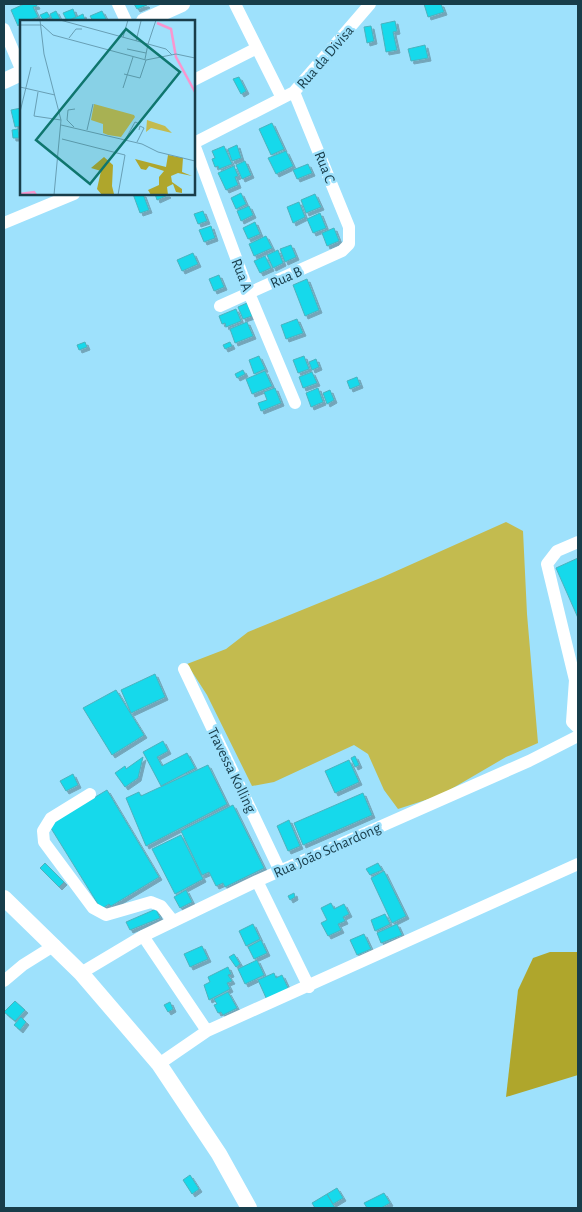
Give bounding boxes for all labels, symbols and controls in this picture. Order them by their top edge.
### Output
inset map [20,20,195,195]
street label: Rua da Divisa [294,23,357,92]
street label: Rua C [311,149,338,185]
street label: Rua A [228,257,255,294]
street label: Rua B [268,264,304,291]
street label: Travessa Kolling [204,725,259,816]
street label: Rua João Schardong [271,820,384,881]

